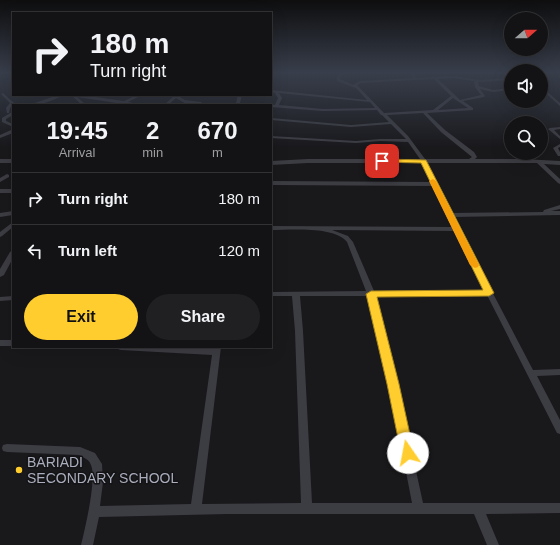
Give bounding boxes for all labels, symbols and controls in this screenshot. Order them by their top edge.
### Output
north arrow [504,12,548,56]
map controls [504,12,548,160]
icon: right [24,28,76,80]
text: 180 m [90,28,169,59]
text: Turn right [90,61,166,81]
button: sound [504,64,548,108]
button: search [504,116,548,160]
text: 19:45 [46,117,108,144]
text: 2 [146,117,159,144]
text: 670 [198,117,238,144]
pin [365,144,399,178]
text: Arrival [59,145,96,160]
text: min [142,145,163,160]
text: m [212,145,223,160]
icon: arrive [371,150,393,172]
icon: right [24,188,46,210]
text: Turn right [58,190,128,207]
text: 180 m [218,190,260,207]
icon: left [24,240,46,262]
text: Turn left [58,242,117,259]
text: 120 m [218,242,260,259]
button: Exit [24,294,138,340]
button: Share [146,294,260,340]
position arrow [387,432,429,474]
place label: BARIADI SECONDARY SCHOOL [27,454,178,486]
marker: BARIADI SECONDARY SCHOOL [14,465,24,475]

